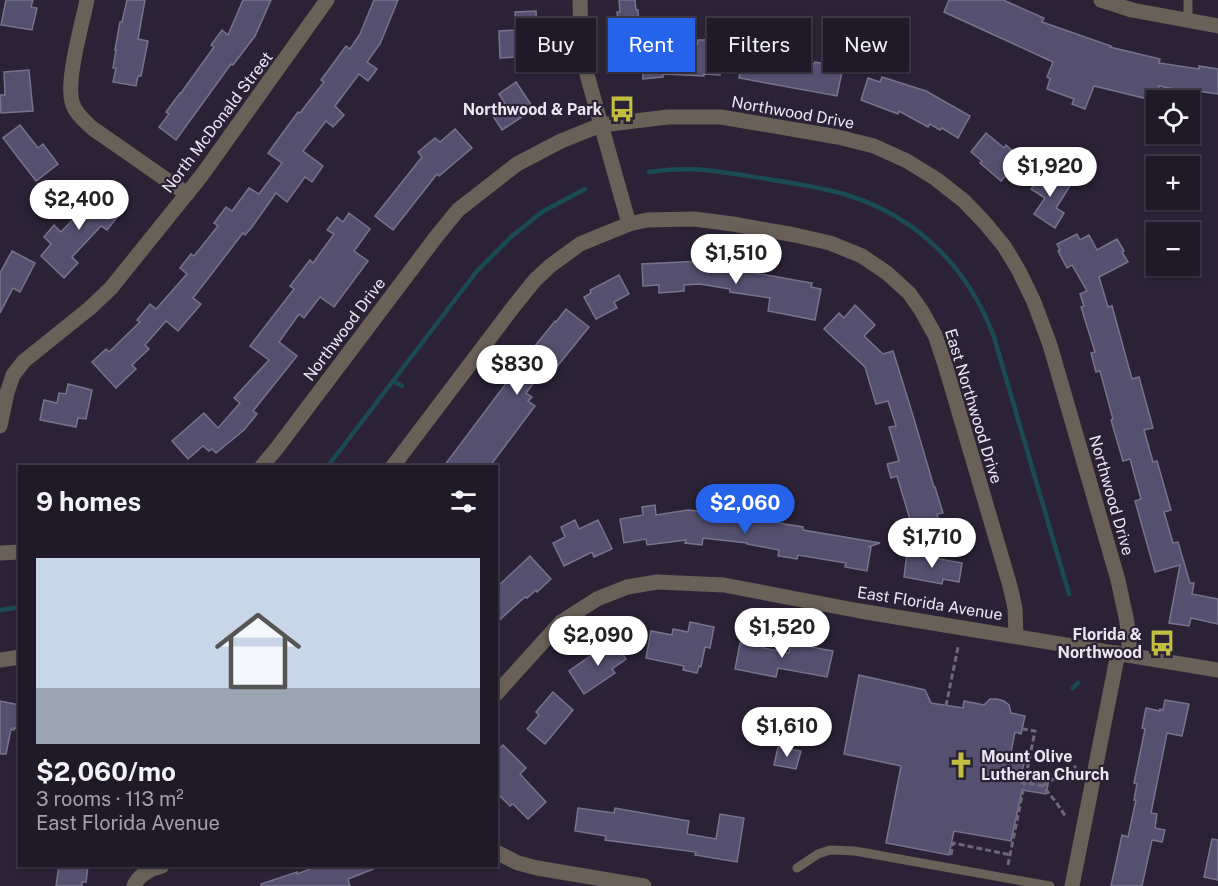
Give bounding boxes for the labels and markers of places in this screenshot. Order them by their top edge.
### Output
bus stop icon: Northwood & Park [607,94,637,124]
place label: Northwood & Park [463,100,602,119]
pin: $1,920 [1001,147,1099,198]
pin: $2,400 [30,180,128,231]
pin: $1,510 [687,234,785,285]
pin: $830 [481,345,553,396]
pin: $2,060 [696,484,794,535]
pin: $1,710 [883,518,981,569]
pin: $1,520 [733,608,831,659]
pin: $2,090 [549,616,647,667]
place label: Florida & Northwood [1058,625,1142,662]
bus stop icon: Florida & Northwood [1147,628,1177,658]
pin: $1,610 [738,707,836,758]
place label: Mount Olive Lutheran Church [981,747,1109,784]
church icon: Mount Olive Lutheran Church [946,750,976,780]

